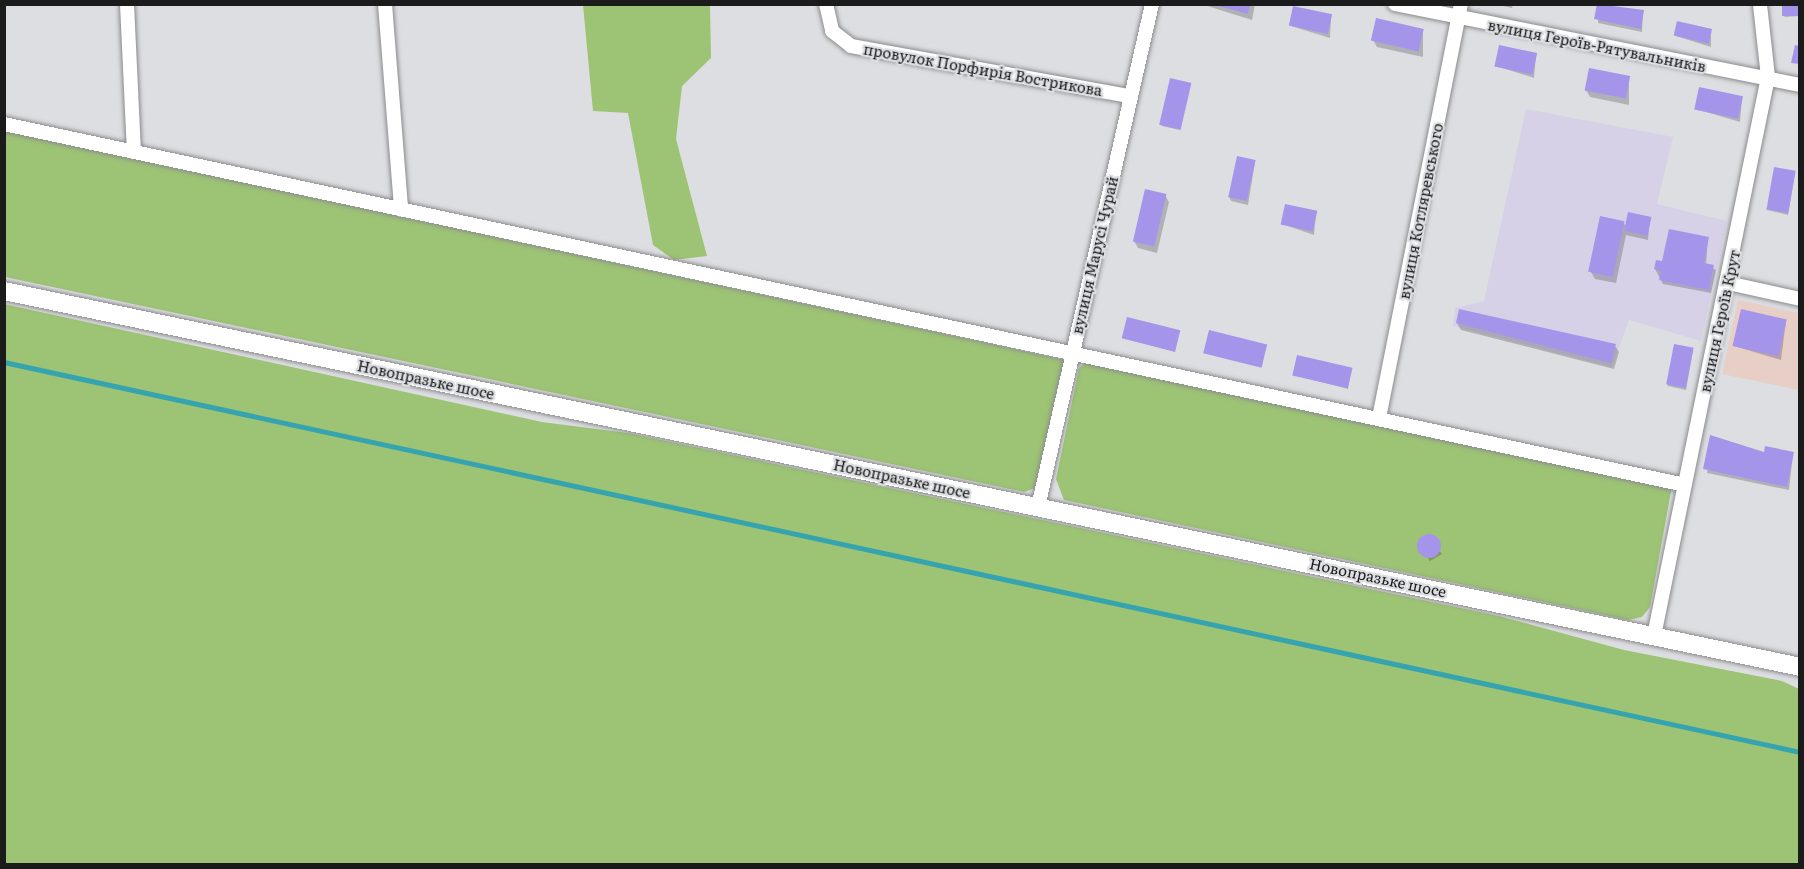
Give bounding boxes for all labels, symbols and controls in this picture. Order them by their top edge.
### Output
street label: вулиця Героїв-Рятувальників [1486,15,1708,75]
street label: провулок Порфирія Вострикова [862,39,1104,99]
street label: вулиця Котляревського [1394,121,1446,301]
street label: вулиця Марусі Чурай [1067,174,1121,336]
street label: вулиця Героїв Крут [1695,248,1743,394]
street label: Новопразьке шосе [356,356,496,402]
street label: Новопразьке шосе [832,455,972,501]
street label: Новопразьке шосе [1308,554,1448,600]

